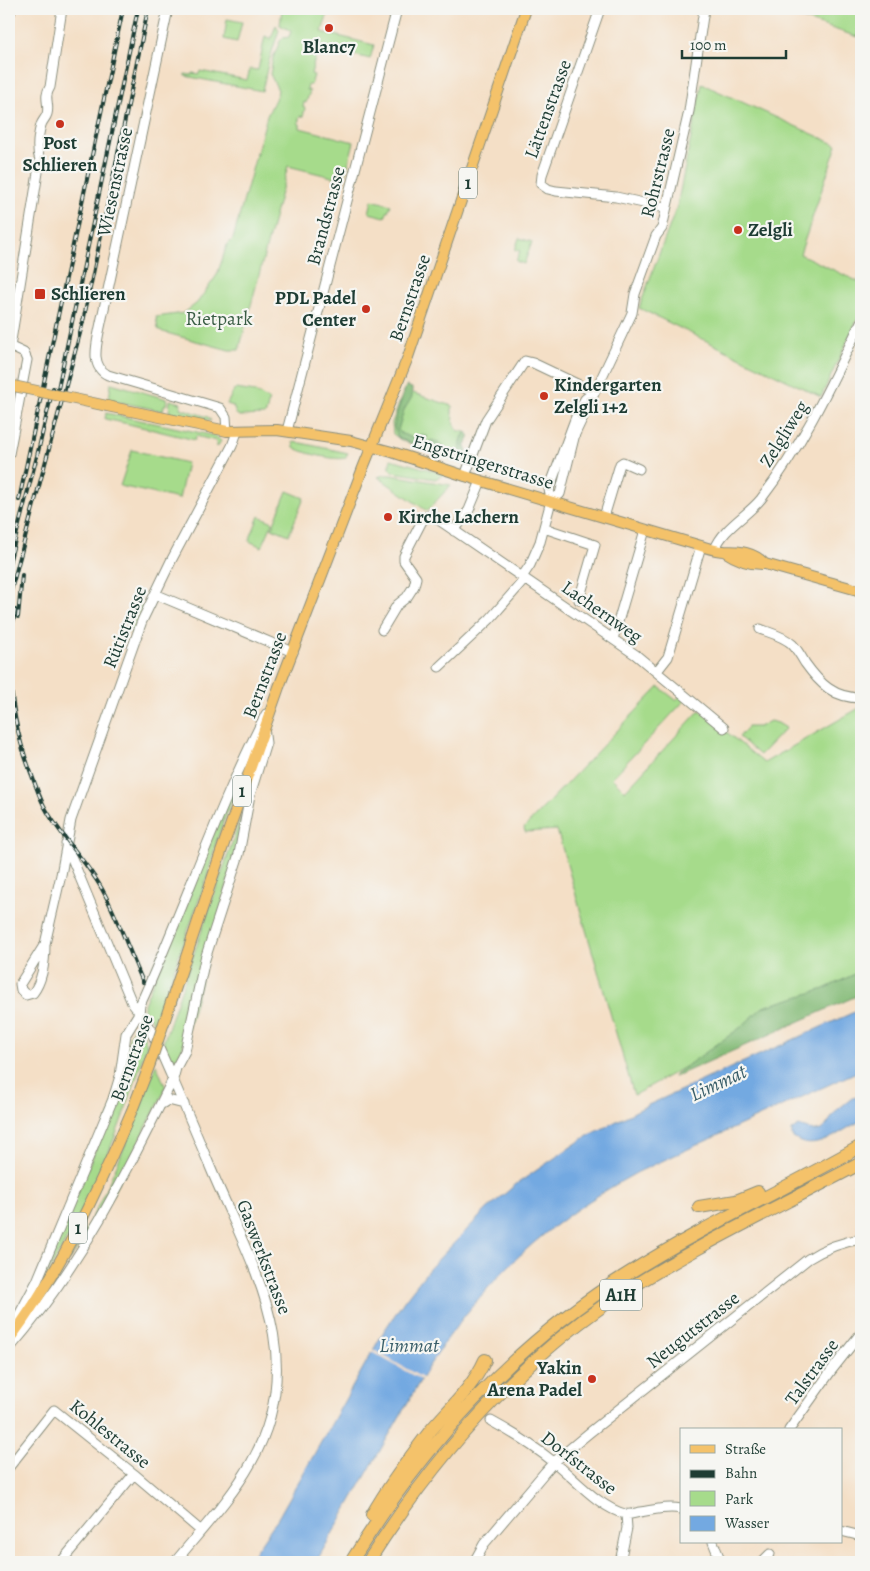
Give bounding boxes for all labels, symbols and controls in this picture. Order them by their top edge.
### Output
marker: Blanc7 [323,22,335,34]
scale bar [682,28,786,60]
place label: Blanc7 [302,34,356,60]
text: 100 m [690,35,727,55]
street label: Lättenstrasse [518,56,578,162]
marker: Post Schlieren [54,118,66,130]
street label: Wiesenstrasse [91,125,139,240]
street label: Rohrstrasse [634,125,682,221]
place label: Post Schlieren [23,130,98,178]
street label: Brandstrasse [300,164,352,268]
road number: 1 [459,168,477,198]
place label: Zelgli [748,217,793,243]
marker: Zelgli [732,224,744,236]
street label: Bernstrasse [383,251,437,345]
place label: Schlieren [51,281,126,307]
place label: PDL Padel Center [275,285,356,333]
marker: Schlieren [33,287,47,301]
marker: PDL Padel Center [360,303,372,315]
park label: Rietpark [185,306,253,332]
place label: Kindergarten Zelgli 1+2 [554,372,662,420]
marker: Kindergarten Zelgli 1+2 [538,390,550,402]
street label: Zelgliweg [753,395,815,472]
street label: Engstringerstrasse [409,428,557,496]
place label: Kirche Lachern [398,504,519,530]
marker: Kirche Lachern [382,511,394,523]
street label: Lachernweg [556,575,648,650]
street label: Rütistrasse [97,582,153,672]
street label: Bernstrasse [237,628,293,722]
road number: 1 [233,776,251,806]
street label: Bernstrasse [104,1011,160,1105]
water label: Limmat [685,1058,752,1108]
street label: Gaswerkstrasse [230,1196,298,1318]
road number: 1 [69,1212,87,1244]
road number: A1H [600,1280,642,1310]
street label: Neugutstrasse [641,1285,745,1375]
water label: Limmat [379,1332,440,1359]
street label: Talstrasse [779,1333,845,1411]
place label: Yakin Arena Padel [486,1355,582,1403]
marker: Yakin Arena Padel [586,1373,598,1385]
street label: Kohlestrasse [64,1393,156,1475]
street label: Dorfstrasse [536,1425,622,1501]
legend [680,1428,842,1544]
text: Straße [725,1439,766,1459]
text: Bahn [725,1463,757,1483]
text: Park [725,1489,754,1509]
text: Wasser [724,1513,770,1533]

